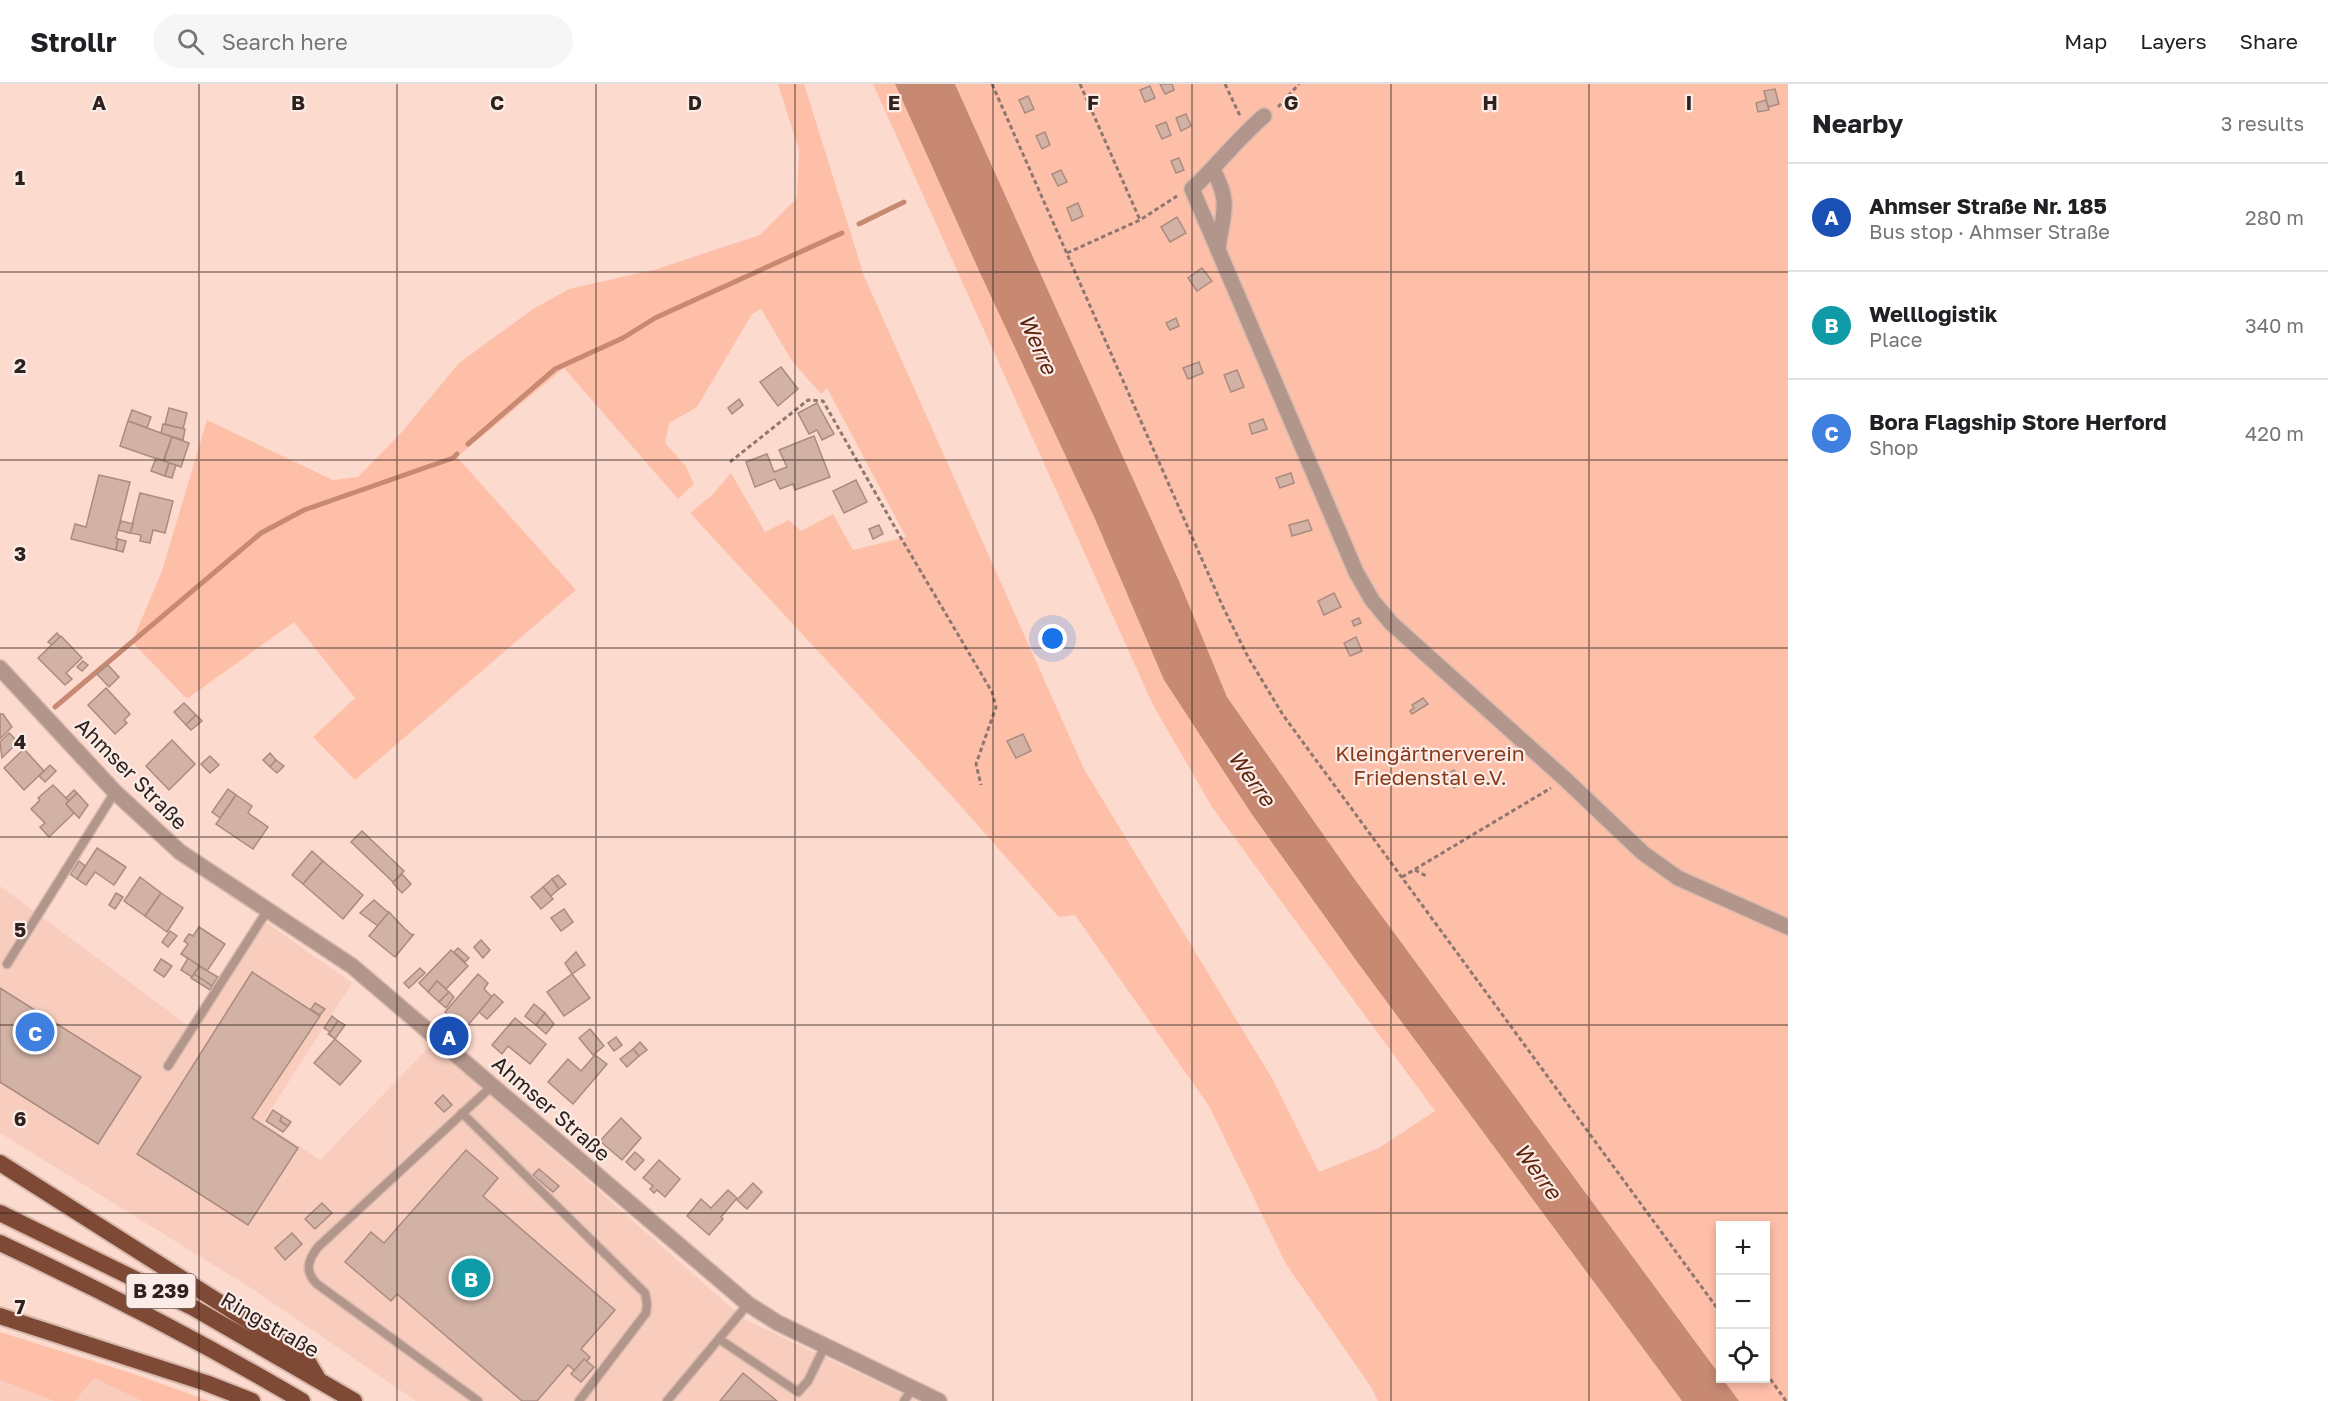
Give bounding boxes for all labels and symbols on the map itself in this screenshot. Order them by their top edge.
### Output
text: A [92,90,106,114]
text: B [291,90,305,114]
text: C [490,90,504,114]
text: D [688,90,702,114]
text: E [888,90,900,114]
text: F [1087,90,1099,114]
text: G [1284,90,1298,114]
text: H [1482,90,1498,114]
text: I [1686,90,1692,114]
text: 1 [15,165,25,189]
water label: Werre [1013,310,1064,380]
text: 2 [14,353,26,377]
text: 3 [14,541,26,565]
your location [1038,624,1067,653]
street label: Ahmser Straße [70,712,193,835]
text: 4 [14,729,26,753]
park label: Kleingärtnerverein Friedenstal e.V. [1335,740,1525,790]
water label: Werre [1223,744,1283,813]
text: 5 [14,917,26,941]
pin: C [15,1010,54,1054]
pin: A [430,1014,468,1058]
street label: Ahmser Straße [487,1050,616,1167]
text: 6 [14,1106,26,1130]
water label: Werre [1509,1137,1569,1206]
pin: B [452,1256,490,1300]
road number: B 239 [126,1274,195,1308]
street label: Ringstraße [217,1286,324,1363]
text: 7 [15,1294,26,1318]

